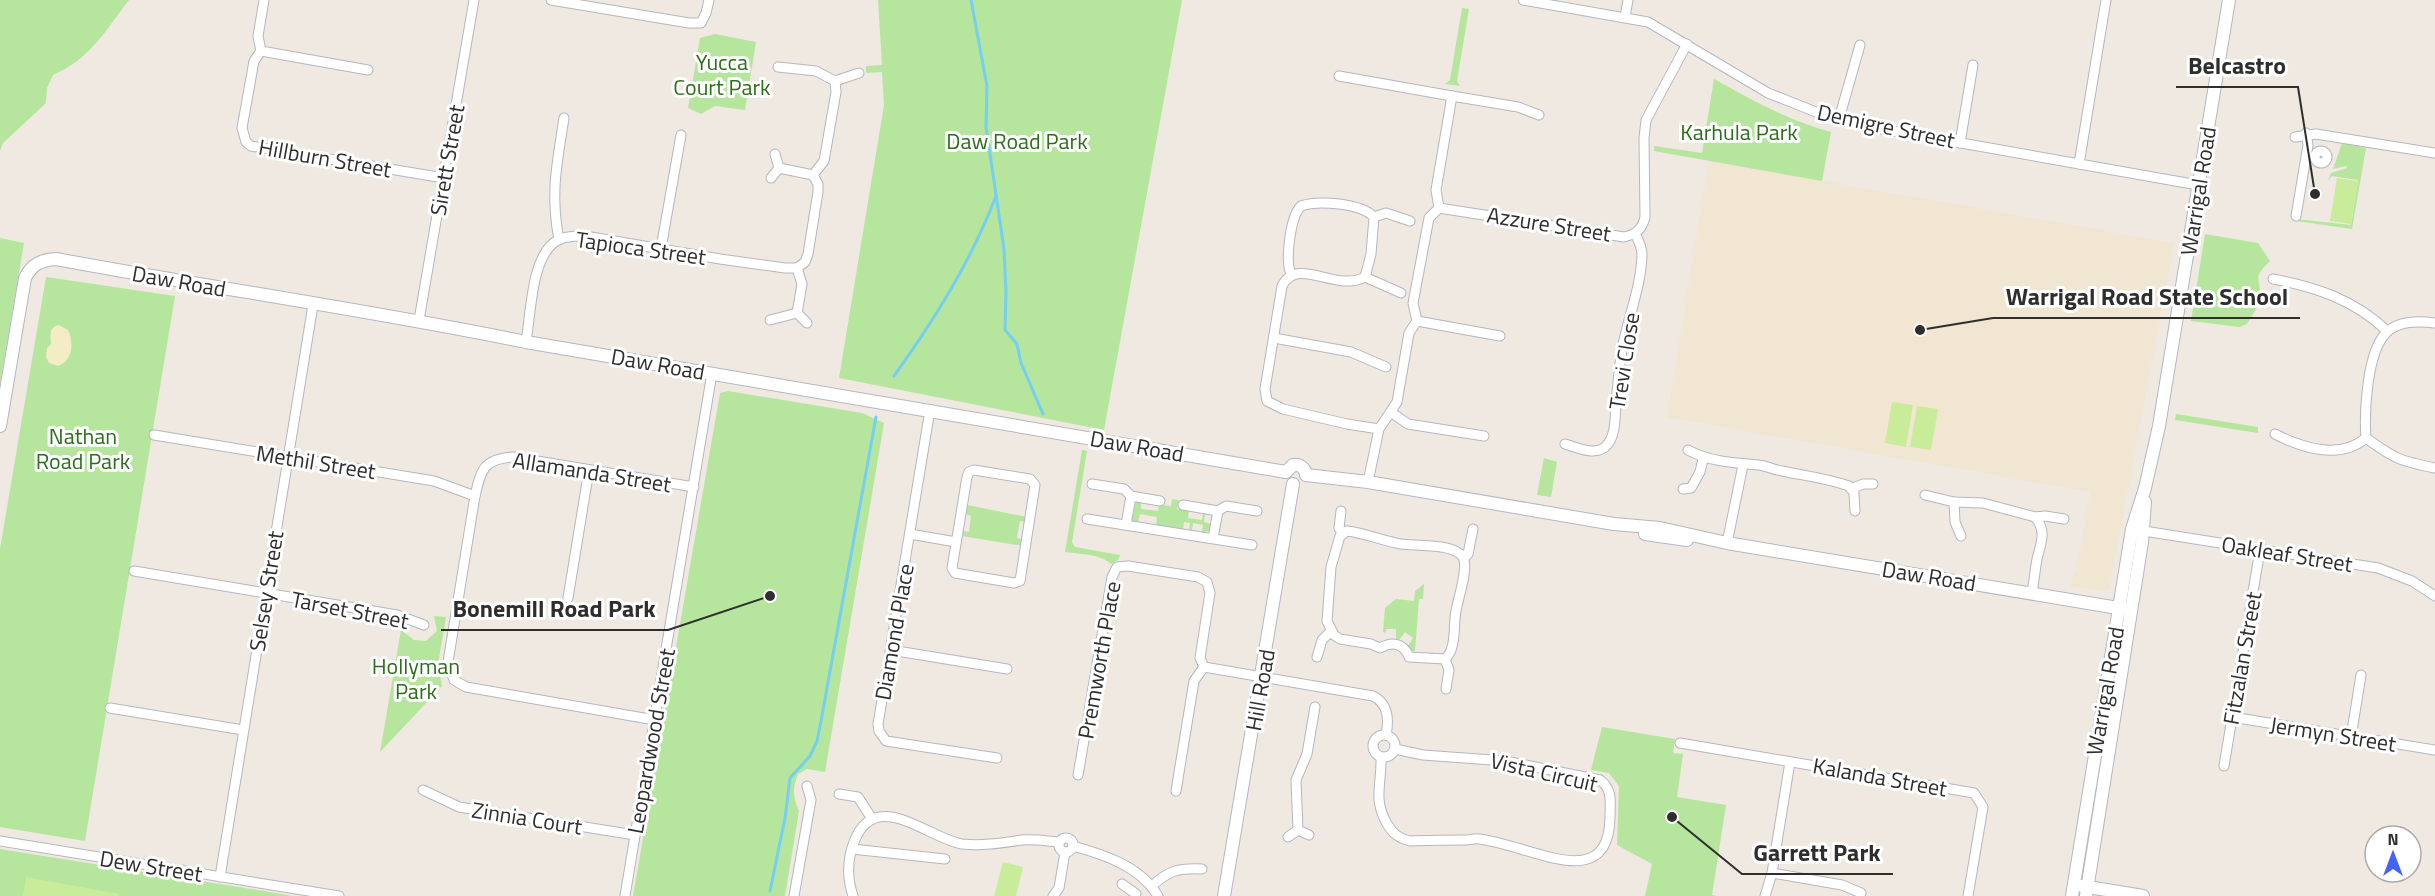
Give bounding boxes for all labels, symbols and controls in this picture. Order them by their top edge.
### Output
park label: Yucca Court Park [673,45,771,104]
callout: Belcastro [2176,45,2298,87]
text: Belcastro [2188,47,2286,83]
street label: Demigre Street [1814,95,1958,157]
street label: Sirett Street [421,102,474,218]
park label: Karhula Park [1680,115,1798,149]
park label: Daw Road Park [946,124,1088,158]
street label: Warrigal Road [2171,124,2225,258]
street label: Hillburn Street [256,130,394,186]
street label: Azzure Street [1485,197,1614,251]
street label: Tapioca Street [574,222,708,274]
street label: Daw Road [130,256,228,306]
callout: Warrigal Road State School [1993,276,2300,318]
text: Warrigal Road State School [2006,278,2288,314]
street label: Trevi Close [1600,310,1648,412]
street label: Daw Road [609,339,707,389]
park label: Nathan Road Park [36,419,131,478]
street label: Daw Road [1088,421,1186,471]
street label: Methil Street [254,436,378,488]
street label: Allamanda Street [510,443,674,501]
street label: Oakleaf Street [2219,527,2355,581]
street label: Selsey Street [240,528,292,654]
street label: Daw Road [1880,552,1978,600]
street label: Diamond Place [865,561,923,703]
street label: Premworth Place [1068,578,1130,742]
street label: Tarset Street [288,582,412,638]
callout: Bonemill Road Park [441,588,668,630]
street label: Fitzalan Street [2214,588,2270,727]
text: Bonemill Road Park [452,590,656,626]
street label: Warrigal Road [2077,624,2133,758]
street label: Leopardwood Street [618,645,684,836]
street label: Hill Road [1236,647,1284,733]
park label: Hollyman Park [372,649,460,708]
street label: Jermyn Street [2268,707,2399,761]
street label: Vista Circuit [1487,743,1601,801]
street label: Kalanda Street [1810,748,1950,806]
street label: Zinnia Court [469,793,585,844]
north arrow [2363,824,2423,884]
text: N [2387,827,2399,851]
callout: Garrett Park [1742,832,1893,874]
text: Garrett Park [1753,834,1881,870]
street label: Dew Street [97,841,205,891]

